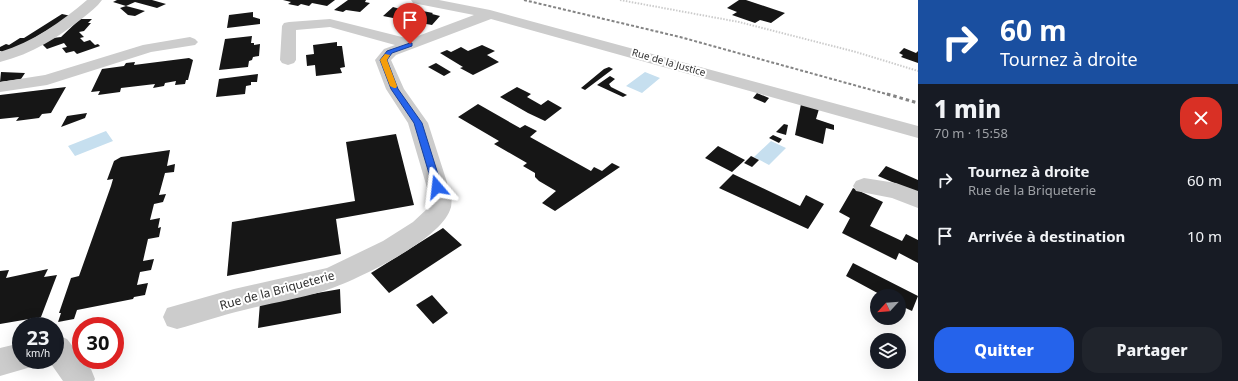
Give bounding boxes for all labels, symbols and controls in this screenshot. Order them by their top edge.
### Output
pin [393,3,427,44]
icon: arrive [399,9,421,31]
text: 60 m [1000,11,1067,49]
icon: right [934,16,986,68]
street label: Rue de la Justice [630,45,708,79]
text: Tournez à droite [1000,47,1138,71]
text: 1 min [934,92,1001,125]
button: close [1180,97,1222,139]
text: 70 m · 15:58 [934,124,1008,142]
text: Tournez à droite [968,161,1089,181]
position arrow [416,166,458,208]
icon: right [934,169,956,191]
text: 60 m [1187,170,1222,190]
text: Rue de la Briqueterie [968,181,1096,199]
icon: arrive [934,225,956,247]
text: Arrivée à destination [968,226,1125,246]
text: 10 m [1187,226,1222,246]
street label: Rue de la Briqueterie [218,266,337,314]
north arrow [870,289,906,325]
map controls [870,289,906,369]
speed limit sign: 30 [72,317,124,369]
text: 23 [27,324,49,351]
button: Quitter [934,327,1074,373]
button: Partager [1082,327,1222,373]
button: layers [870,333,906,369]
text: km/h [26,346,50,360]

